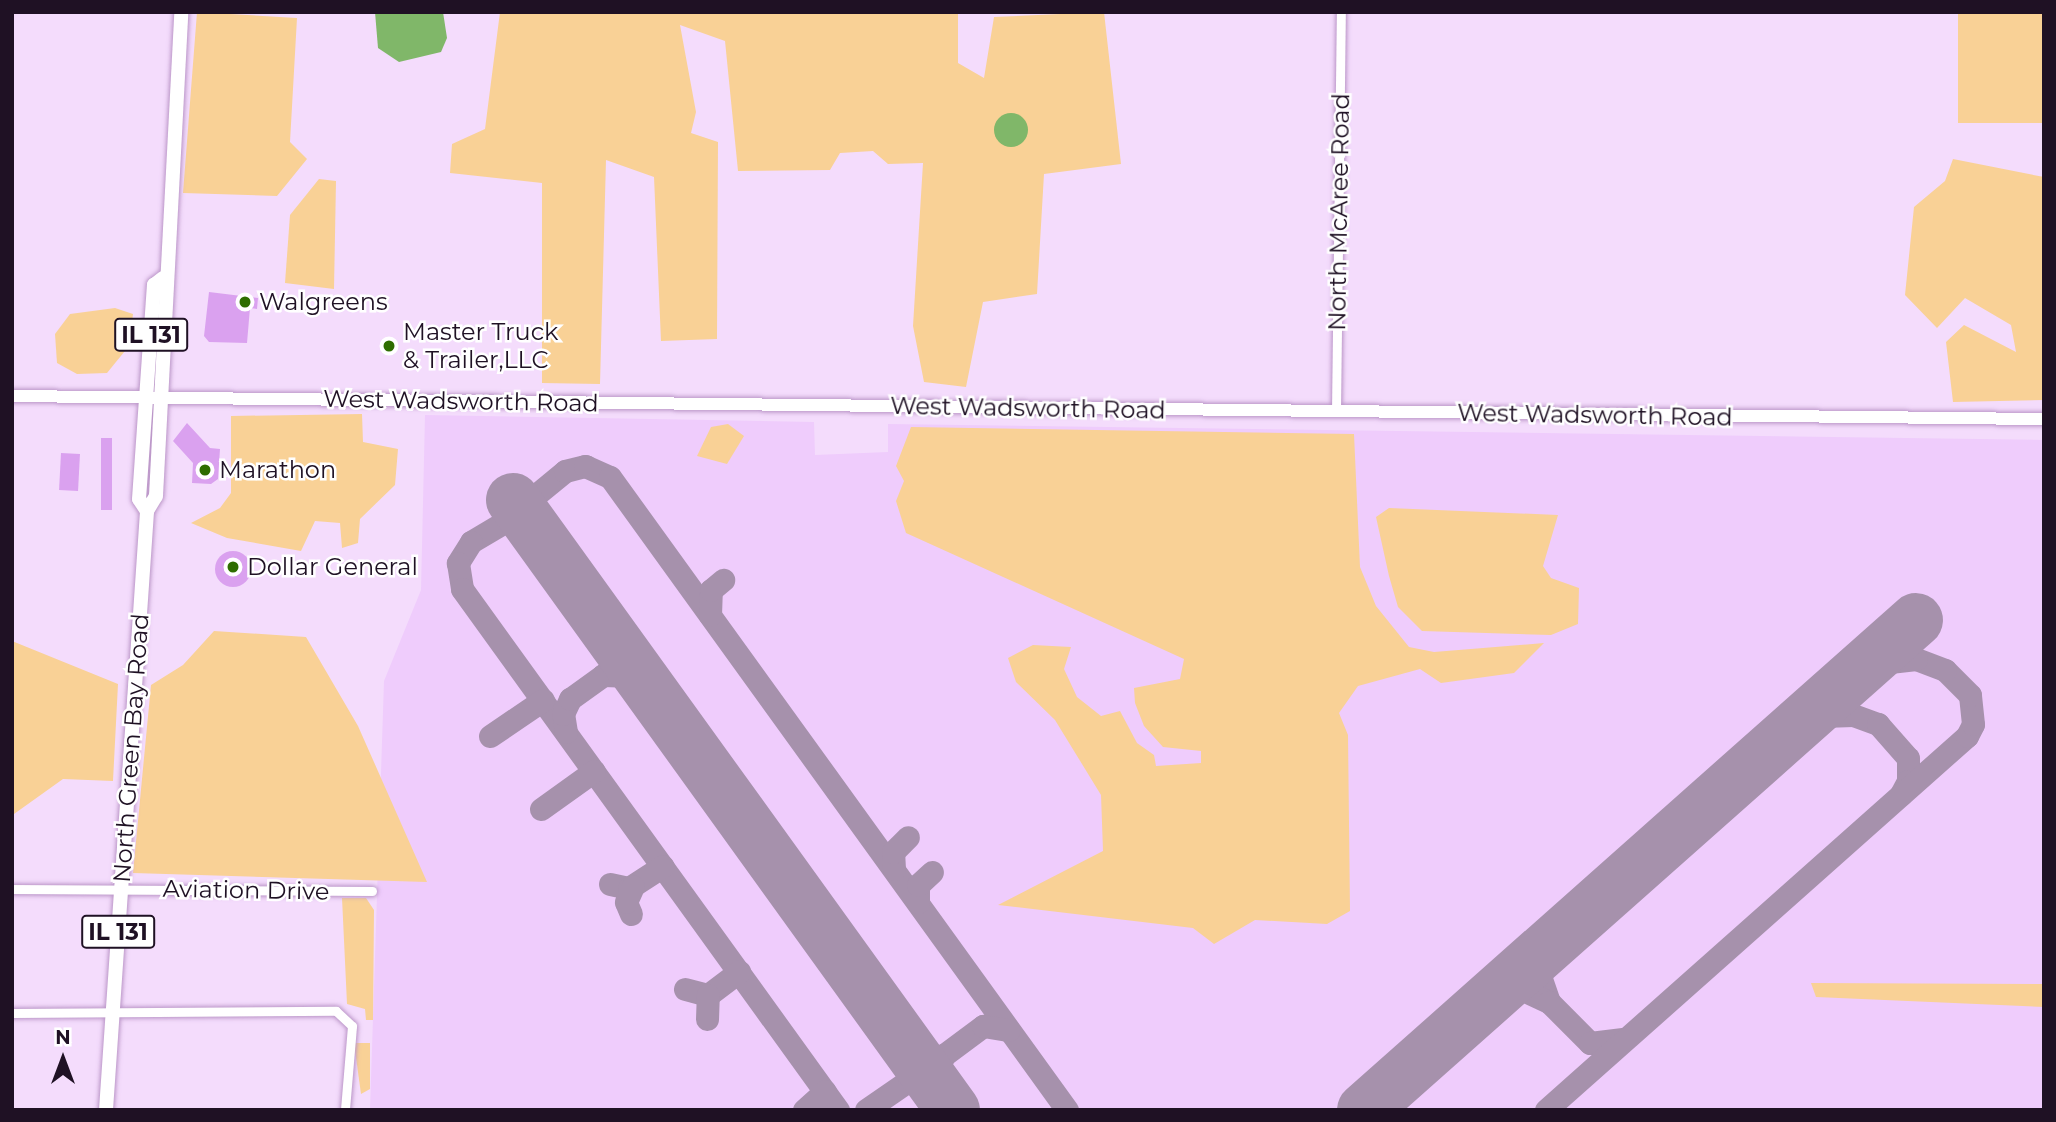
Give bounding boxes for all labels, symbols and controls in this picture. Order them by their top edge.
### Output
street label: North McAree Road [1323,93,1355,331]
place label: Walgreens [259,288,388,316]
marker: Walgreens [237,294,253,310]
road number: IL 131 [113,316,190,354]
place label: Master Truck & Trailer,LLC [403,318,558,374]
marker: Master Truck & Trailer,LLC [381,338,397,354]
street label: West Wadsworth Road [323,384,599,418]
street label: West Wadsworth Road [890,391,1166,425]
street label: West Wadsworth Road [1457,398,1733,432]
place label: Marathon [219,456,336,484]
marker: Marathon [197,462,213,478]
place label: Dollar General [247,553,418,581]
marker: Dollar General [225,559,241,575]
street label: North Green Bay Road [107,612,155,884]
street label: Aviation Drive [162,874,330,906]
road number: IL 131 [80,912,156,951]
north arrow [28,1024,98,1094]
text: N [55,1026,71,1049]

